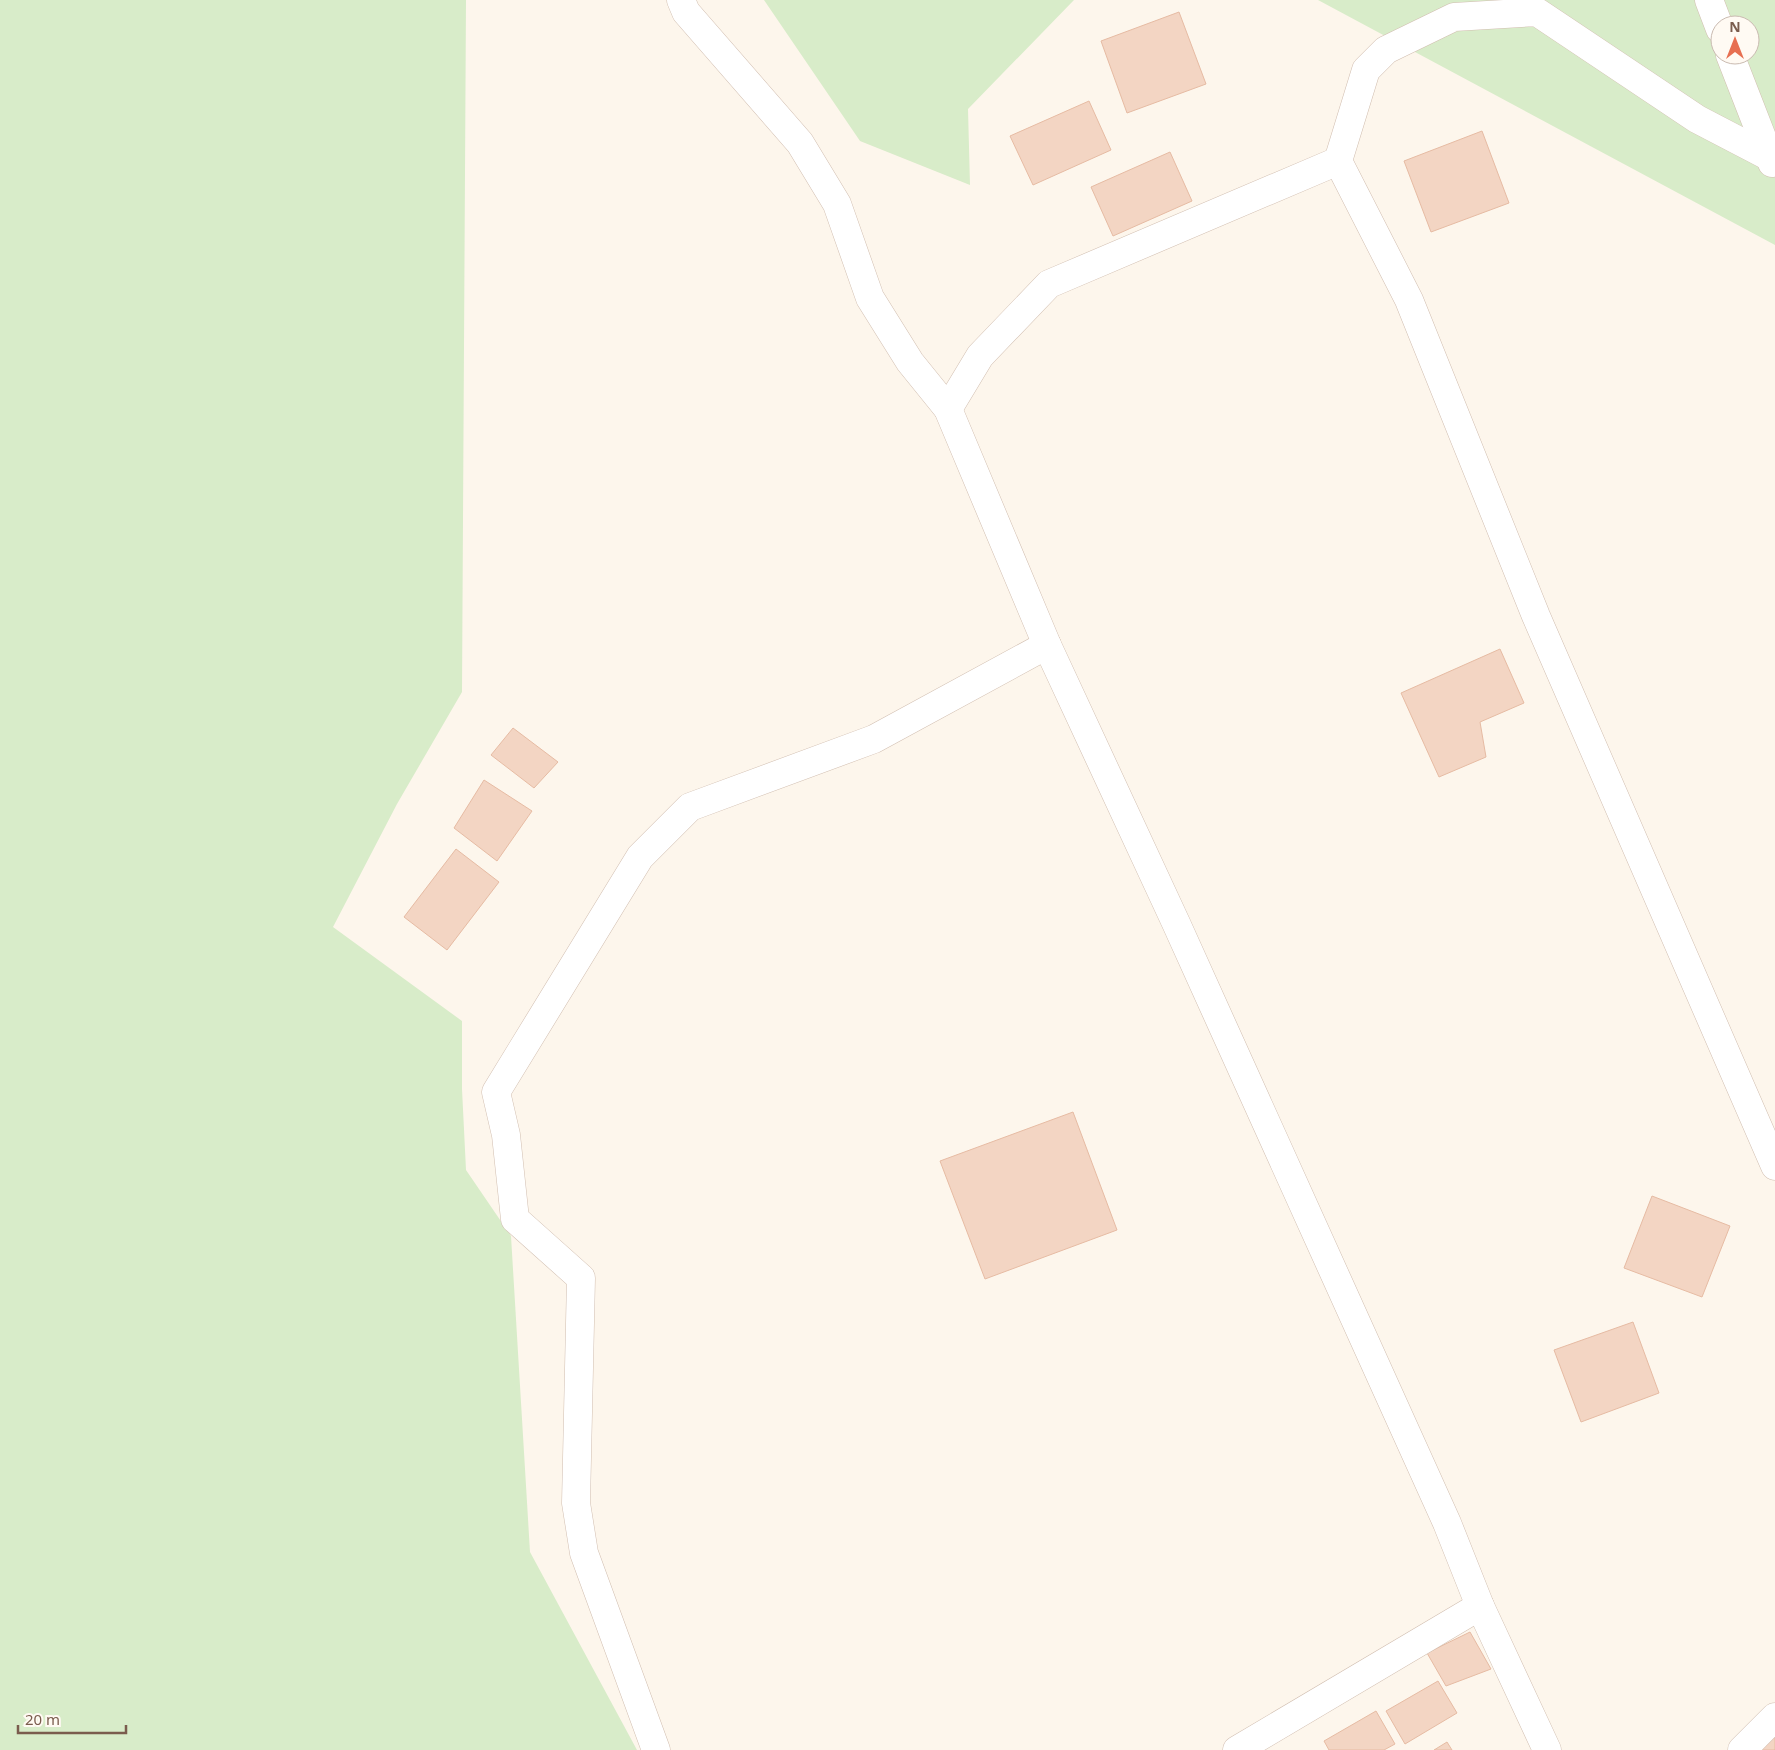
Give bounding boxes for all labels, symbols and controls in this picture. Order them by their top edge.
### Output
north arrow [1710,15,1760,65]
text: N [1729,17,1741,36]
scale bar [18,1702,125,1734]
text: 20 m [25,1709,60,1729]

